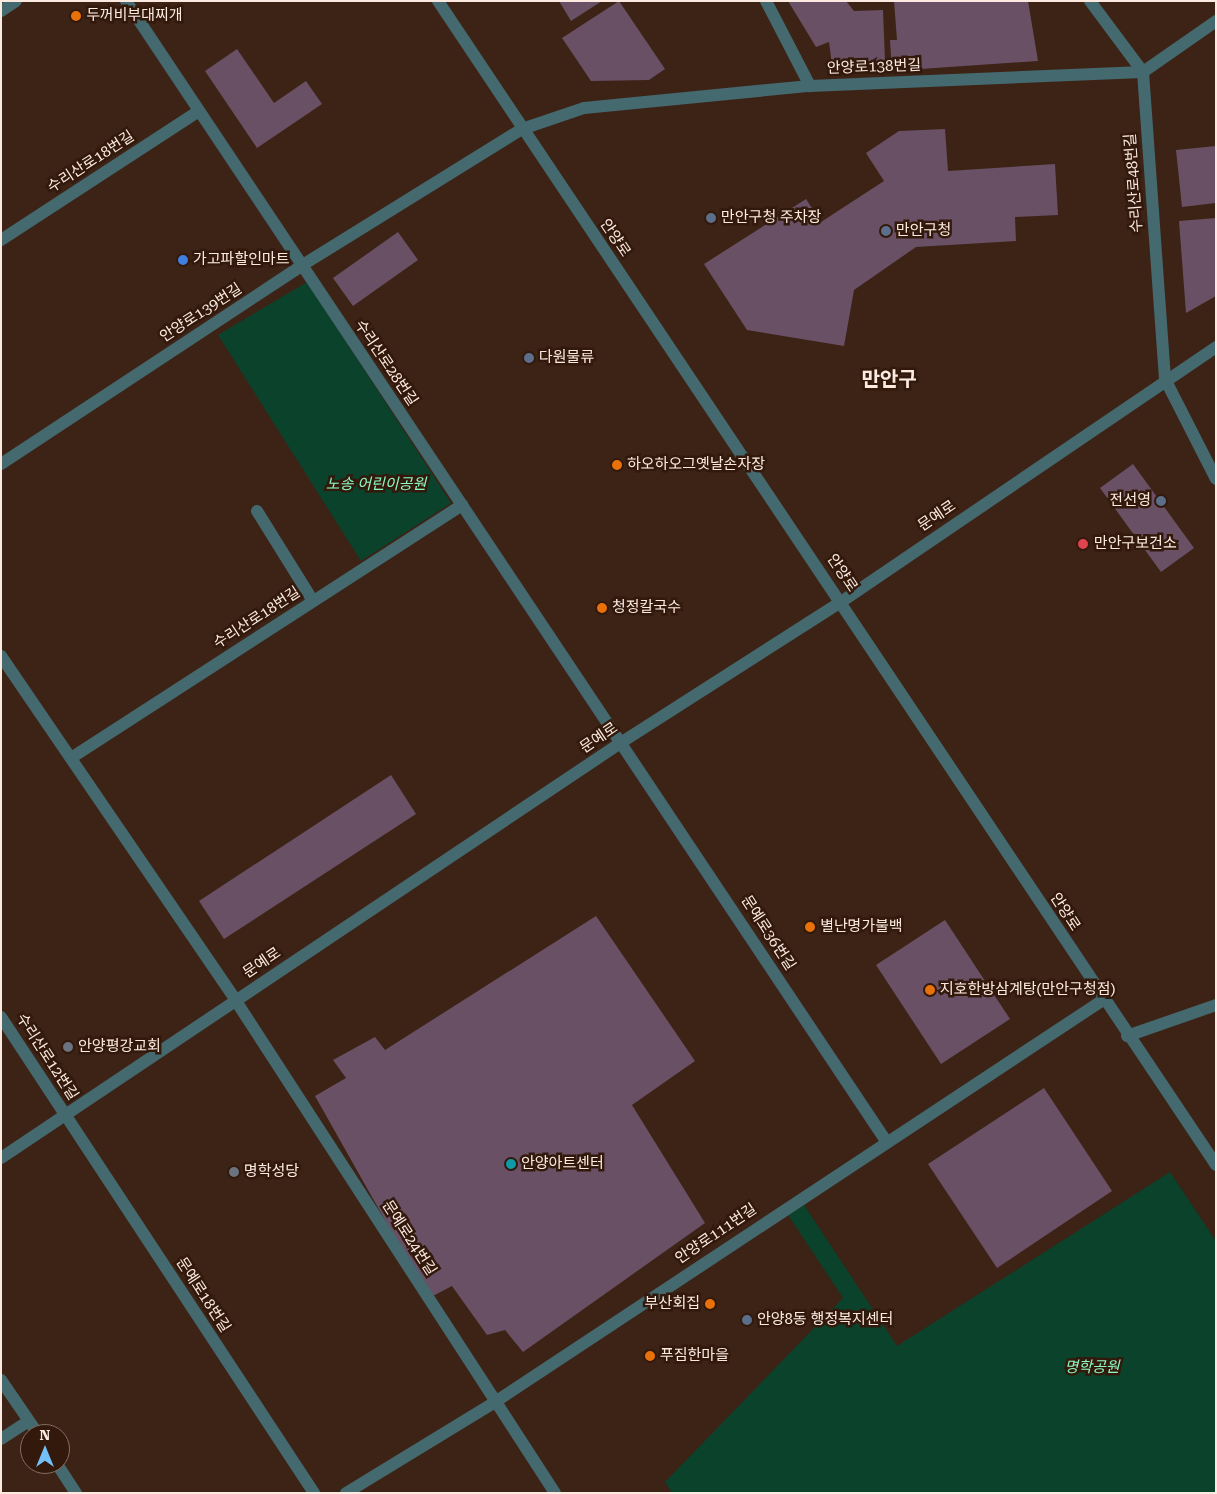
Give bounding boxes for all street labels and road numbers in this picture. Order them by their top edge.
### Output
street label: 안양로138번길 [827,56,921,78]
street label: 수리산로18번길 [44,127,138,197]
street label: 수리산로48번길 [1122,133,1146,233]
street label: 안양로 [596,216,634,260]
street label: 안양로139번길 [157,280,245,346]
street label: 수리산로28번길 [351,317,421,409]
street label: 문예로 [915,497,959,535]
street label: 안양로 [823,551,861,595]
street label: 수리산로18번길 [210,583,304,653]
street label: 문예로 [577,719,621,757]
street label: 안양로 [1046,890,1084,934]
street label: 문예로36번길 [737,892,799,974]
street label: 문예로 [240,944,284,982]
street label: 수리산로12번길 [12,1010,82,1104]
street label: 문예로24번길 [378,1197,440,1279]
street label: 안양로111번길 [672,1200,760,1268]
street label: 문예로18번길 [172,1254,234,1336]

